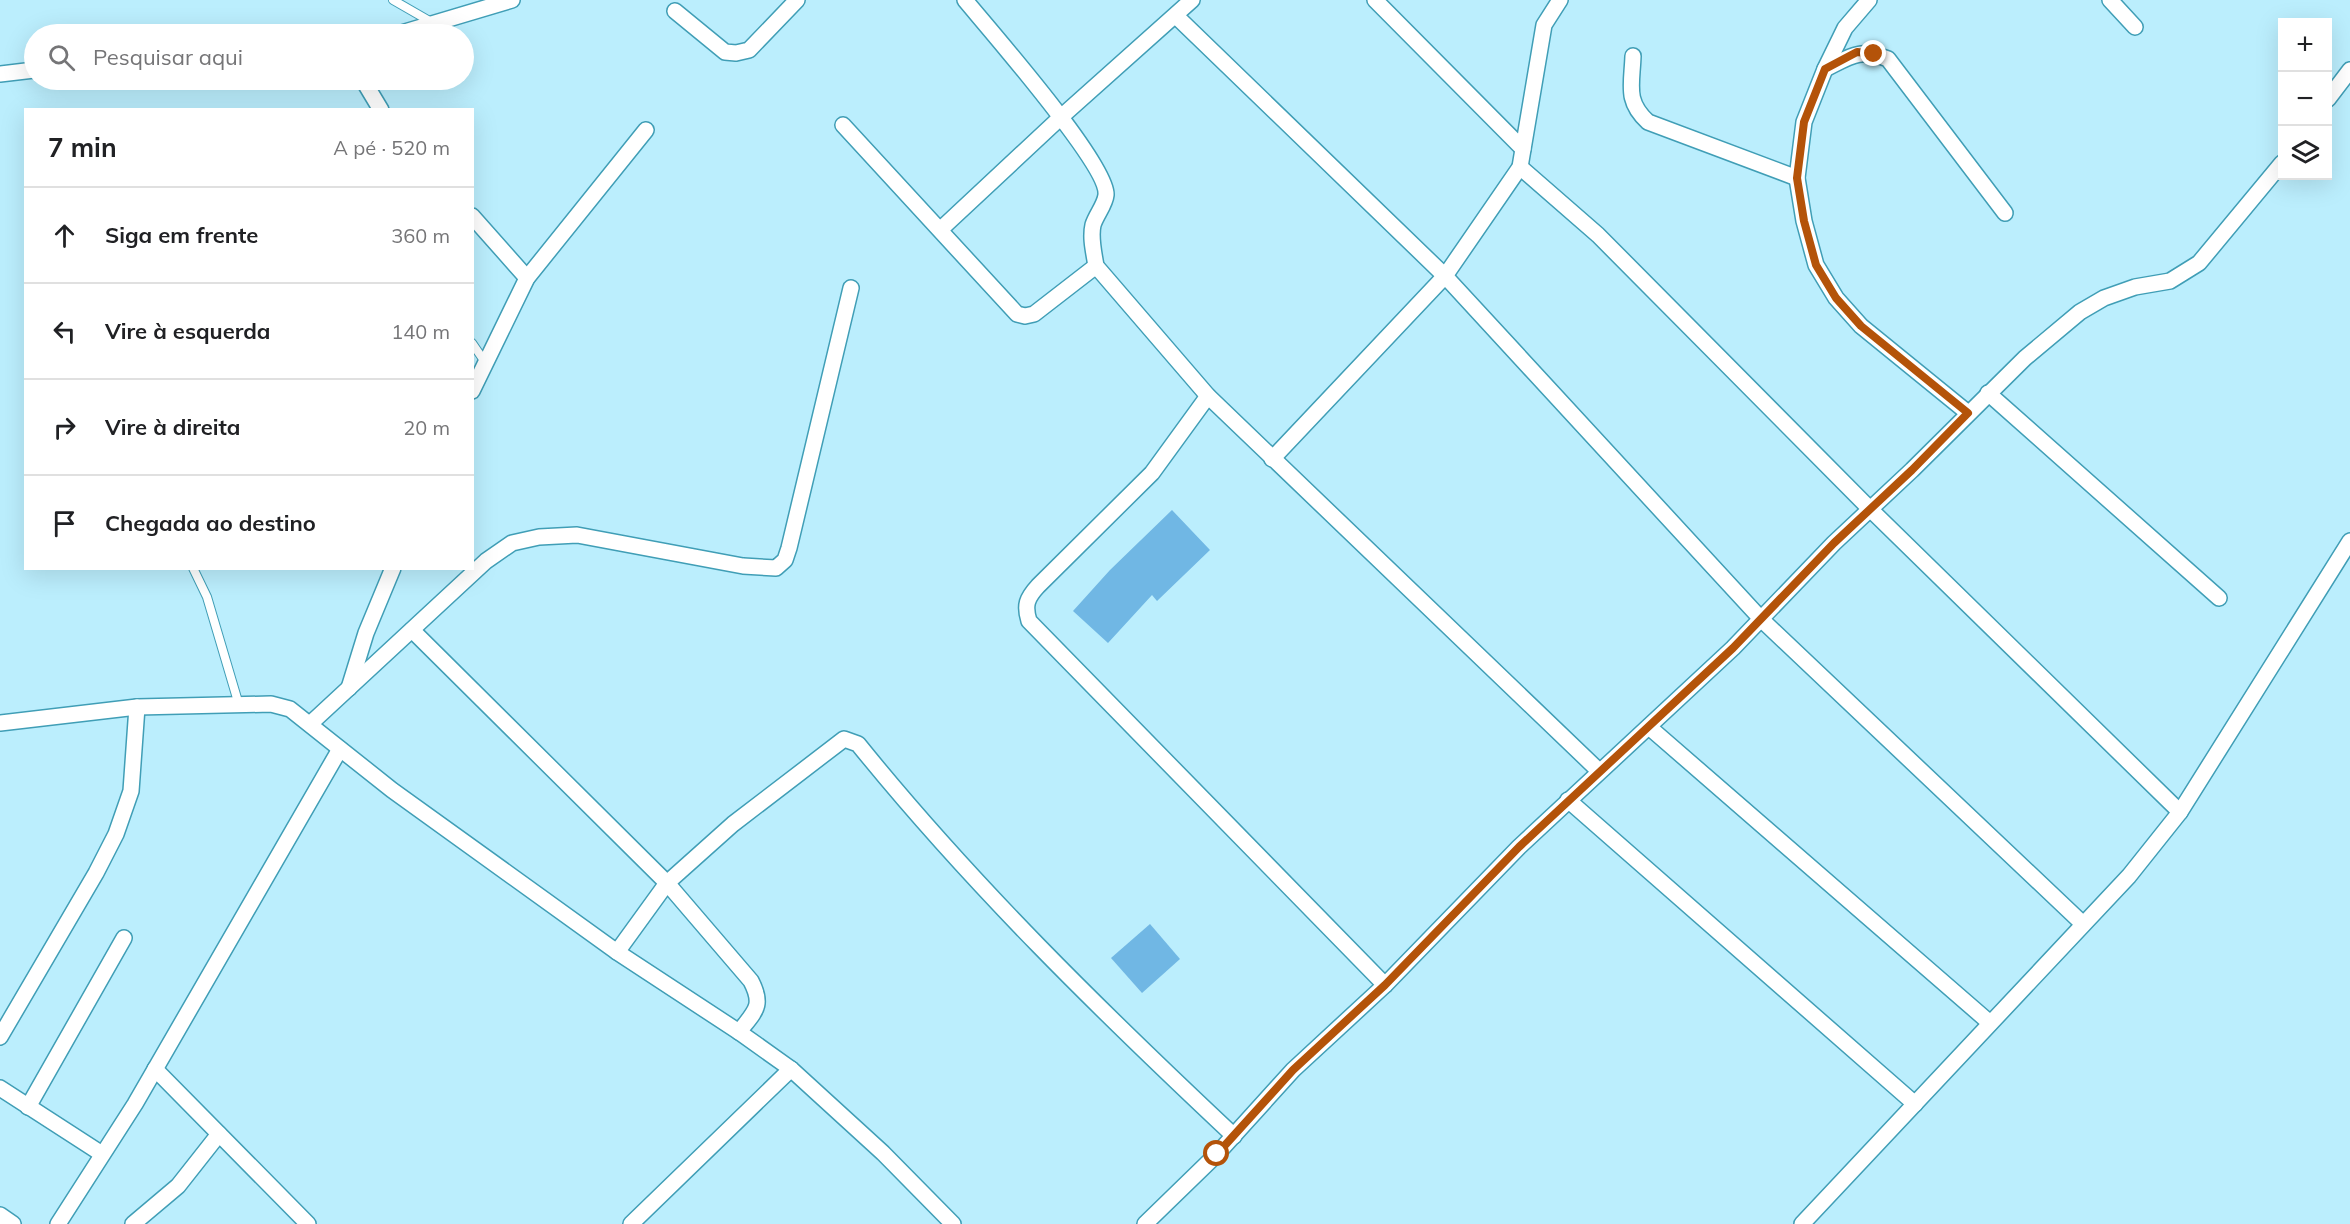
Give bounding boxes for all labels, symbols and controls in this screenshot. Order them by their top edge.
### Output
map controls [2278,18,2332,180]
button: + [2278,18,2332,72]
search box [24,24,474,90]
route end [1860,40,1886,66]
icon: search [45,41,78,74]
text: Pesquisar aqui [93,43,243,71]
button: − [2278,72,2332,126]
button: layers [2278,126,2332,180]
text: 7 min [48,131,117,164]
text: A pé · 520 m [333,135,450,160]
icon: ahead [48,219,81,252]
text: Siga em frente [105,221,258,249]
text: 360 m [391,223,450,248]
icon: left [48,315,81,348]
text: Vire à esquerda [105,317,270,345]
text: 140 m [391,319,450,344]
icon: right [48,411,81,444]
text: Vire à direita [105,413,240,441]
text: 20 m [403,415,450,440]
icon: arrive [48,507,81,540]
text: Chegada ao destino [105,509,316,537]
route start [1203,1140,1229,1166]

